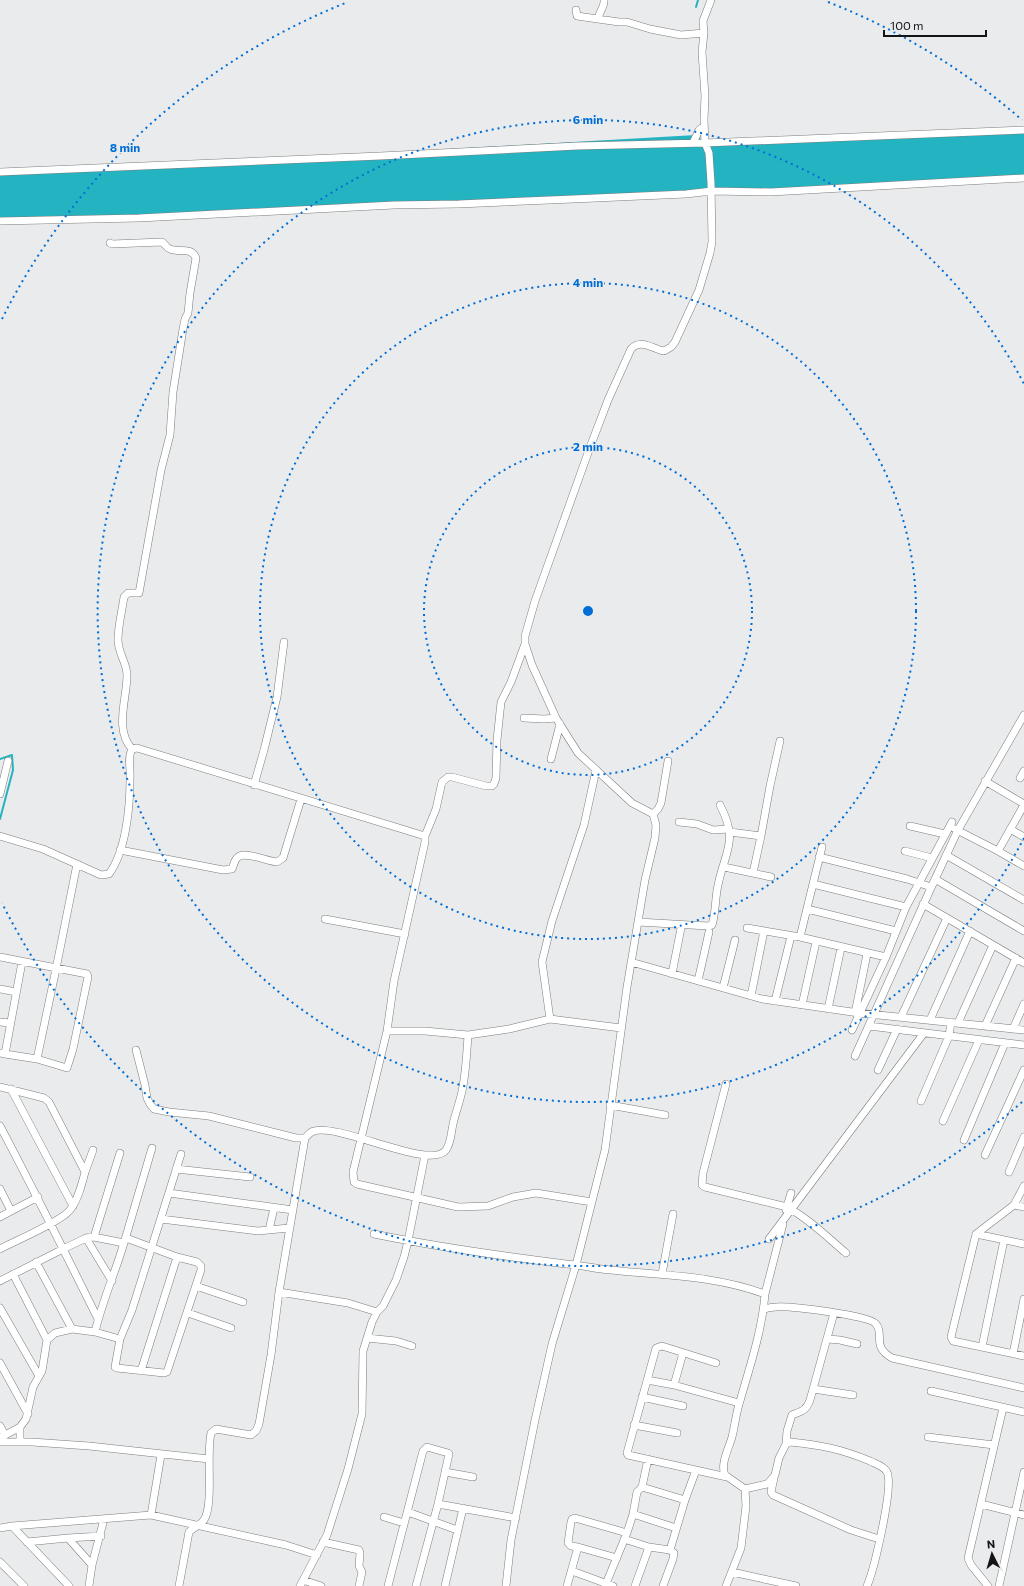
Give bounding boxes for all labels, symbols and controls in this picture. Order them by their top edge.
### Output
scale bar [884,12,986,38]
text: 100 m [890,18,924,32]
text: 6 min [573,112,603,126]
text: 8 min [110,140,140,154]
text: 4 min [573,275,603,289]
text: 2 min [573,439,603,453]
centre of rings [581,604,595,618]
north arrow [972,1534,1012,1574]
text: N [986,1537,996,1550]

